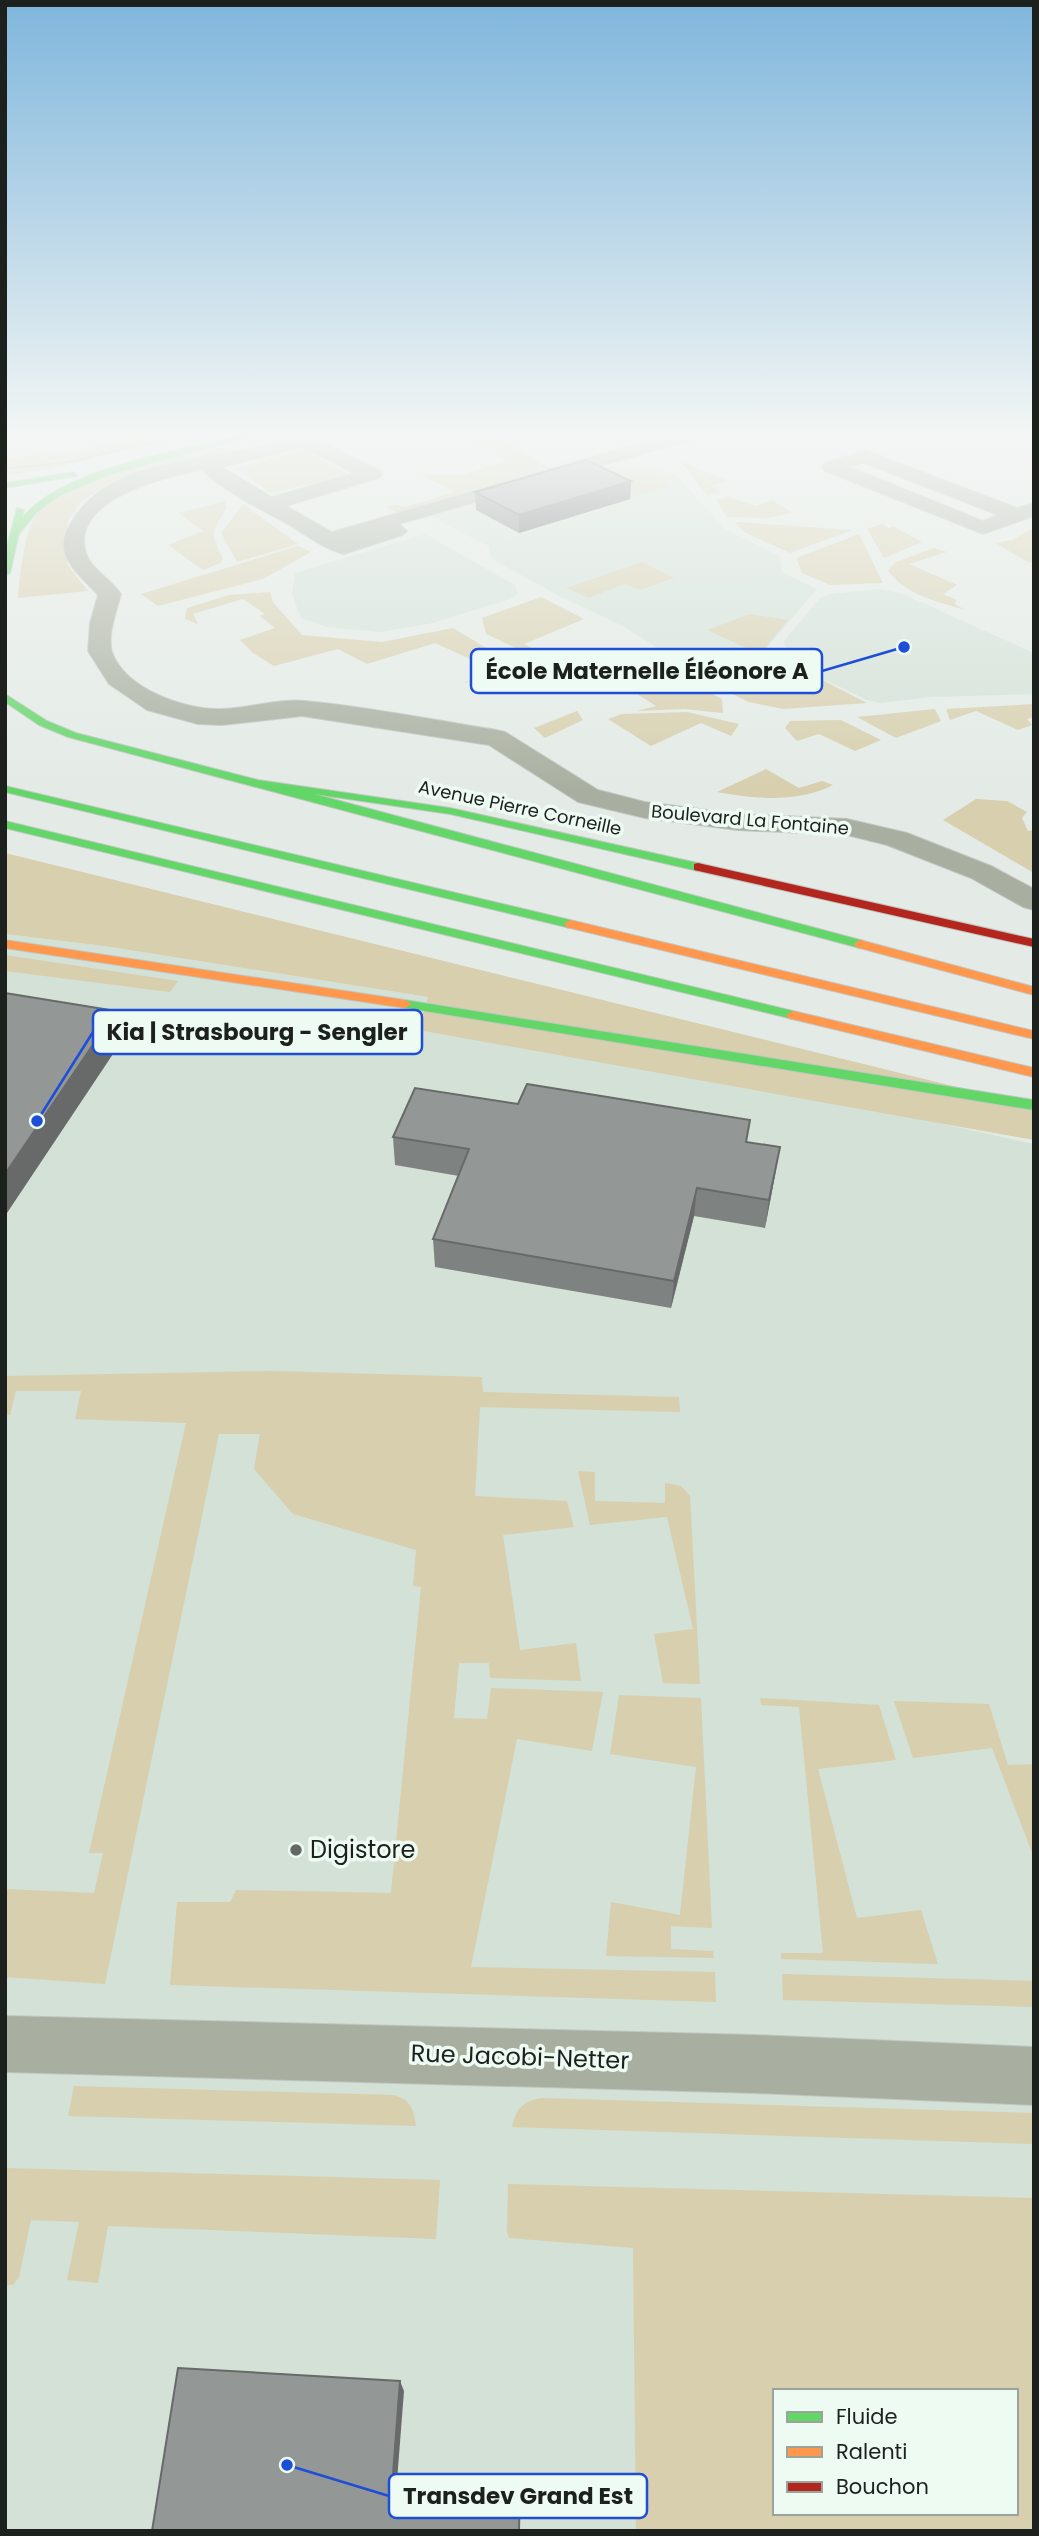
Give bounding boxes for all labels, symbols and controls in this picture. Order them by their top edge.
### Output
callout: École Maternelle Éléonore A [471,649,822,693]
text: École Maternelle Éléonore A [485,655,809,687]
street label: Avenue Pierre Corneille [416,774,624,841]
street label: Boulevard La Fontaine [650,798,850,841]
callout: Kia | Strasbourg - Sengler [93,1010,422,1054]
text: Kia | Strasbourg - Sengler [106,1016,408,1048]
place label: Digistore [310,1833,415,1866]
marker: Digistore [288,1842,304,1858]
street label: Rue Jacobi-Netter [410,2036,630,2077]
legend [773,2389,1018,2515]
text: Fluide [836,2402,898,2431]
text: Ralenti [836,2437,907,2466]
text: Bouchon [836,2472,929,2501]
callout: Transdev Grand Est [389,2474,647,2518]
text: Transdev Grand Est [403,2480,633,2512]

